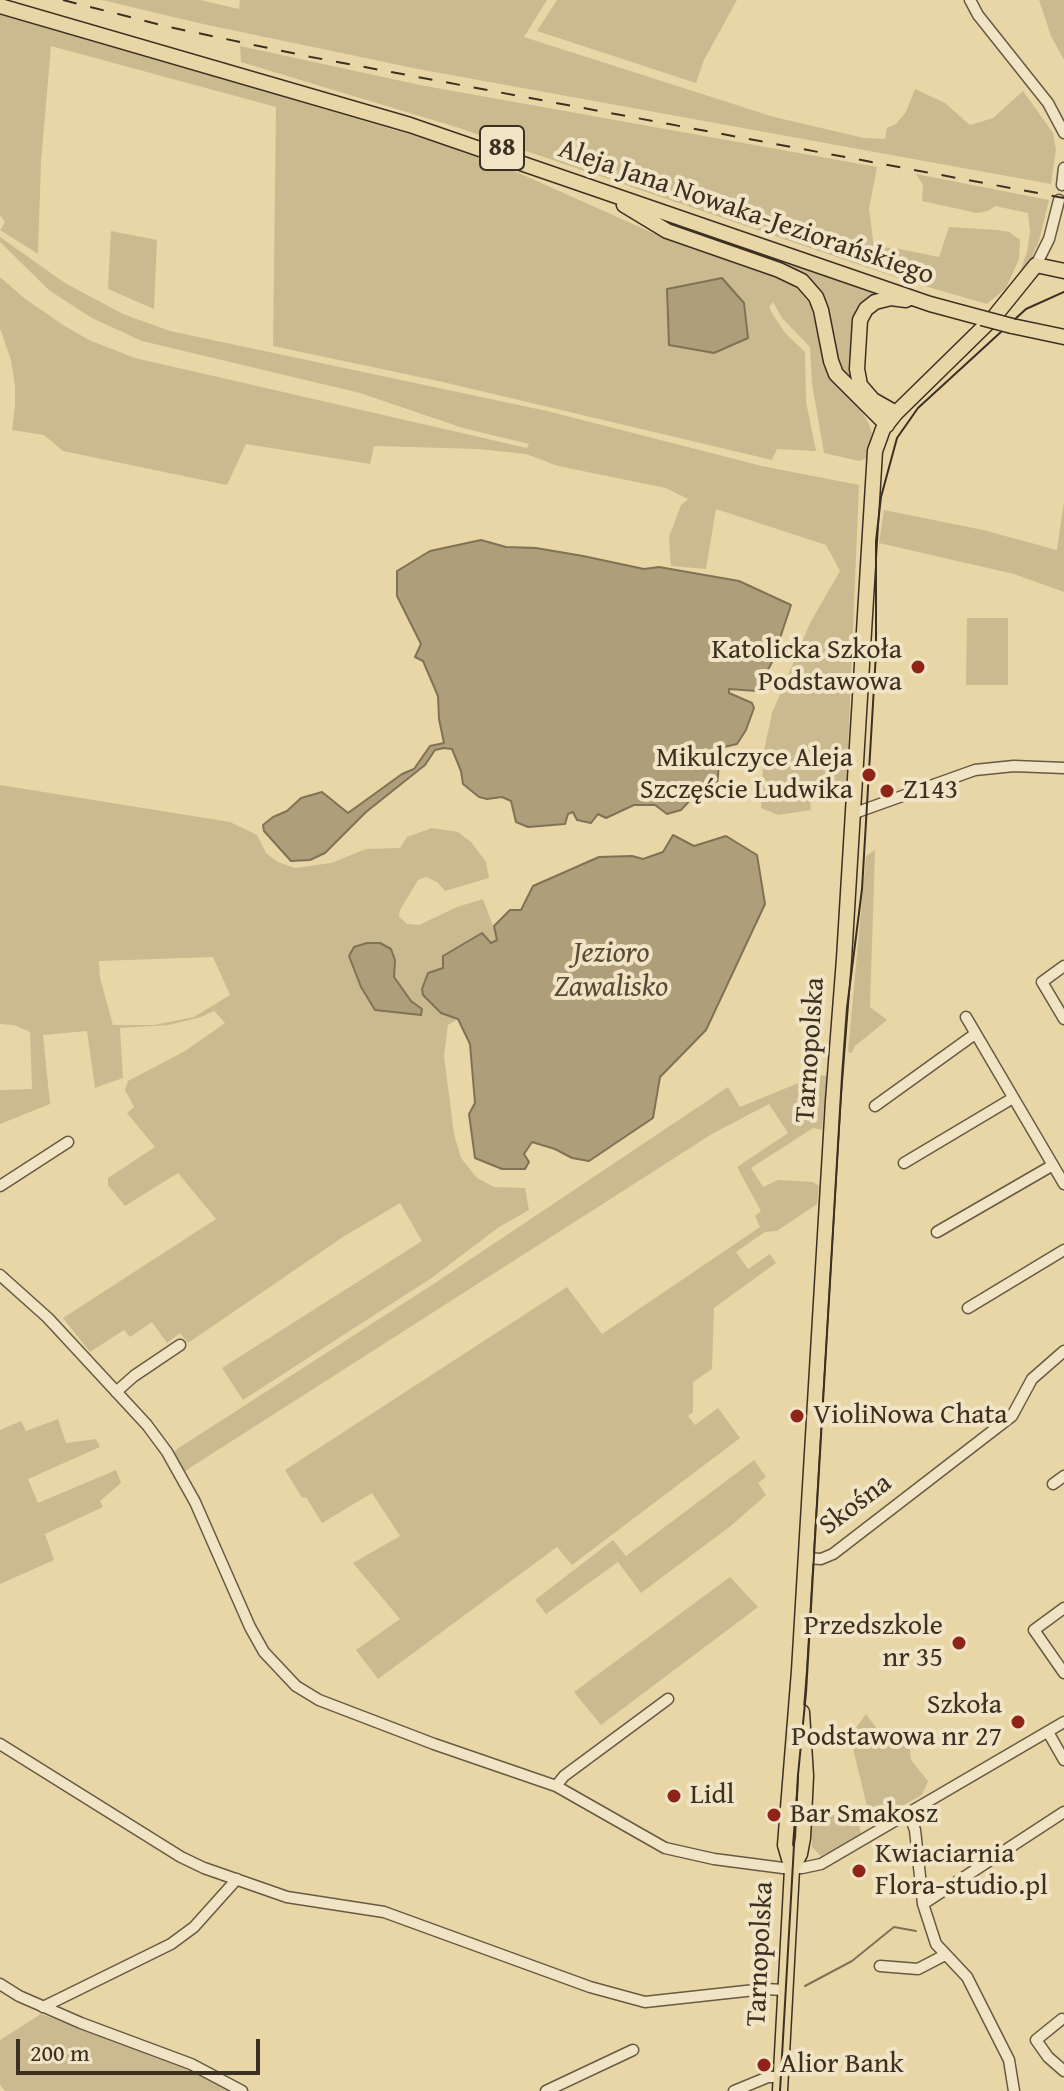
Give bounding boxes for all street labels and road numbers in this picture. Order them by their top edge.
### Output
road number: 88 [480,126,524,170]
street label: Aleja Jana Nowaka-Jeziorańskiego [554,133,938,293]
street label: Tarnopolska [789,976,833,1124]
street label: Skośna [813,1467,899,1543]
street label: Tarnopolska [740,1881,782,2027]

